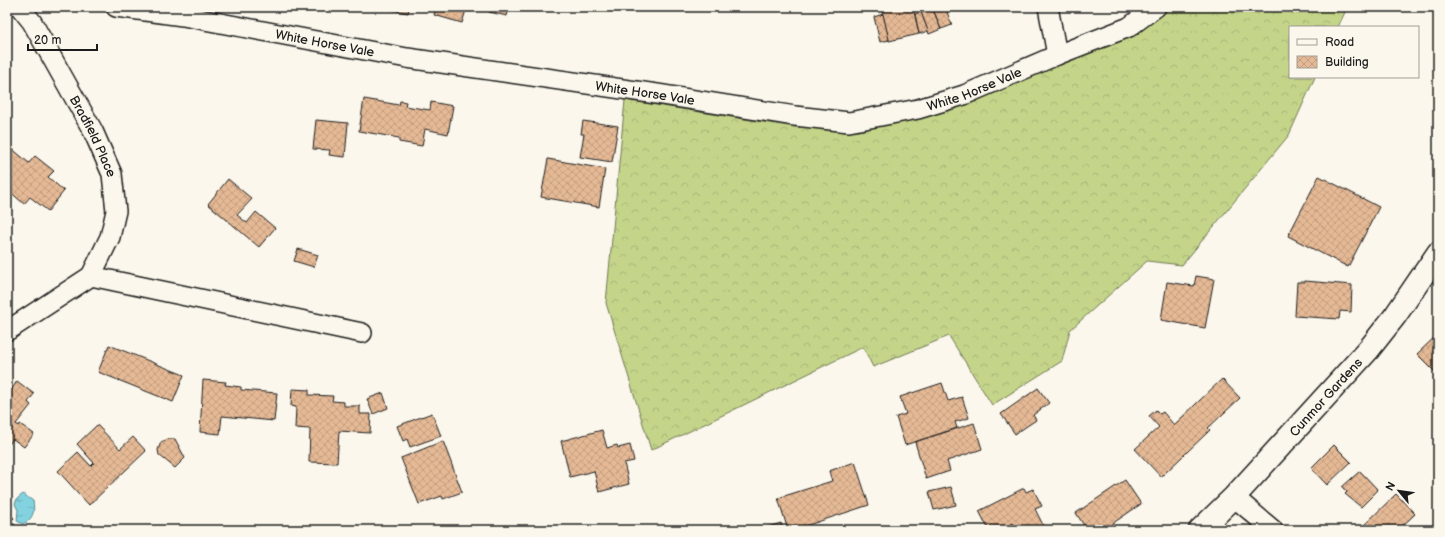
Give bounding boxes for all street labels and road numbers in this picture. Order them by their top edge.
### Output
street label: White Horse Vale [274,26,376,61]
street label: White Horse Vale [925,64,1024,115]
street label: White Horse Vale [594,78,696,109]
street label: Bradfield Place [66,93,119,180]
street label: Cunmor Gardens [1286,354,1366,440]

